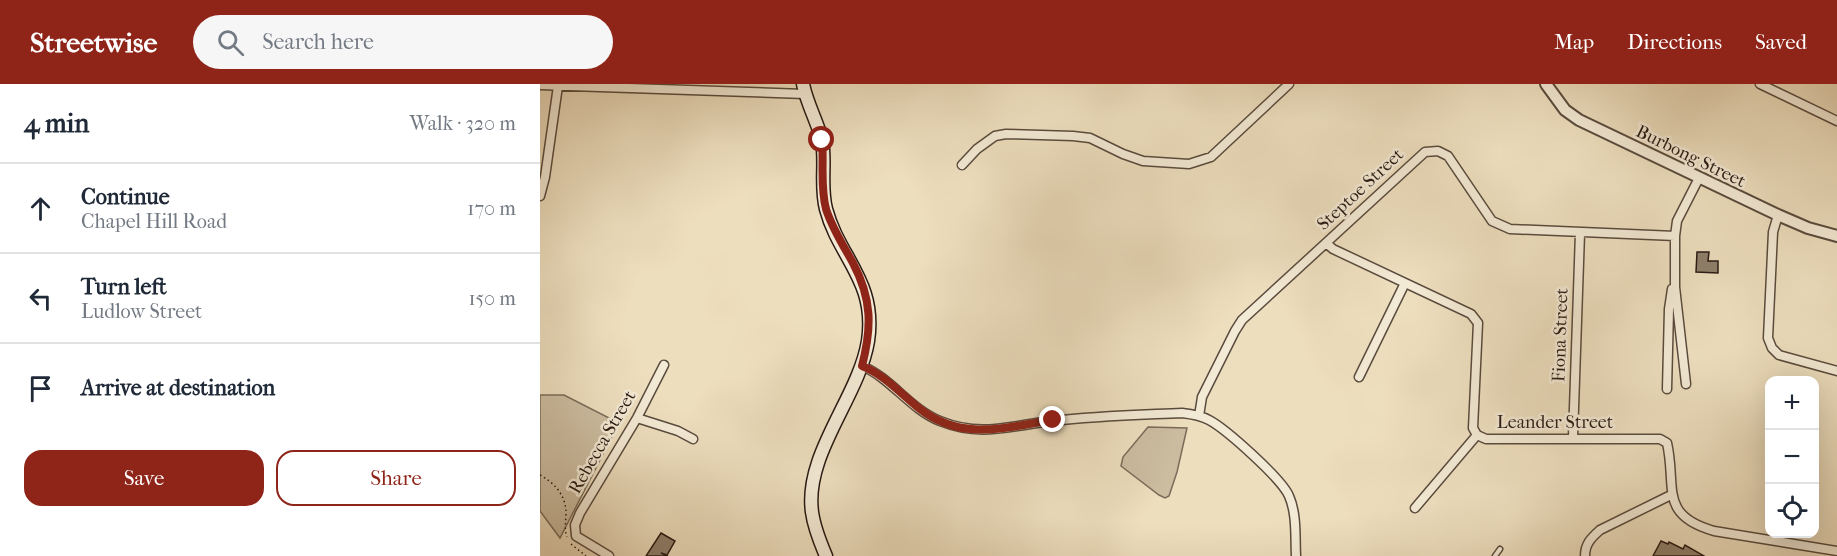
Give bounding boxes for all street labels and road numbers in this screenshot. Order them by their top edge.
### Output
street label: Burbong Street [1633,121,1750,192]
street label: Steptoe Street [1313,144,1408,235]
street label: Fiona Street [1548,287,1573,382]
street label: Rebecca Street [564,386,641,498]
street label: Leander Street [1497,412,1614,433]

